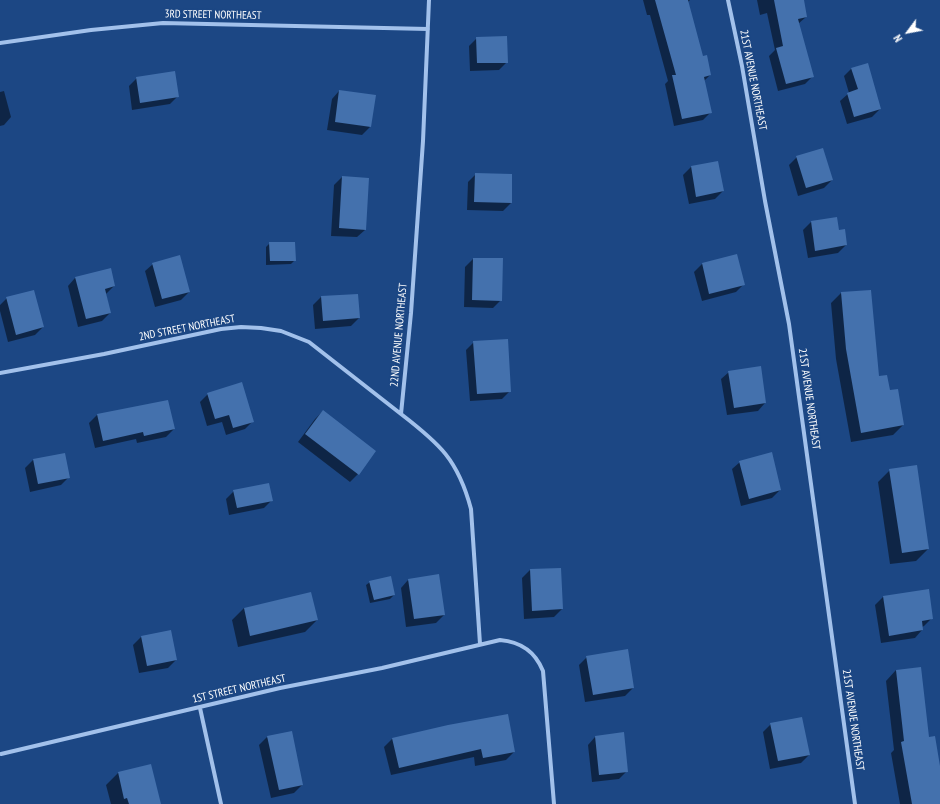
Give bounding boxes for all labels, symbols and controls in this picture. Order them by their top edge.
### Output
street label: 3RD STREET NORTHEAST [164,8,262,22]
north arrow [888,12,928,52]
street label: 21ST AVENUE NORTHEAST [737,29,769,131]
text: N [890,32,905,45]
street label: 22ND AVENUE NORTHEAST [388,282,410,388]
street label: 2ND STREET NORTHEAST [138,312,236,344]
street label: 21ST AVENUE NORTHEAST [795,347,823,451]
street label: 21ST AVENUE NORTHEAST [839,668,867,772]
street label: 1ST STREET NORTHEAST [191,672,287,706]

